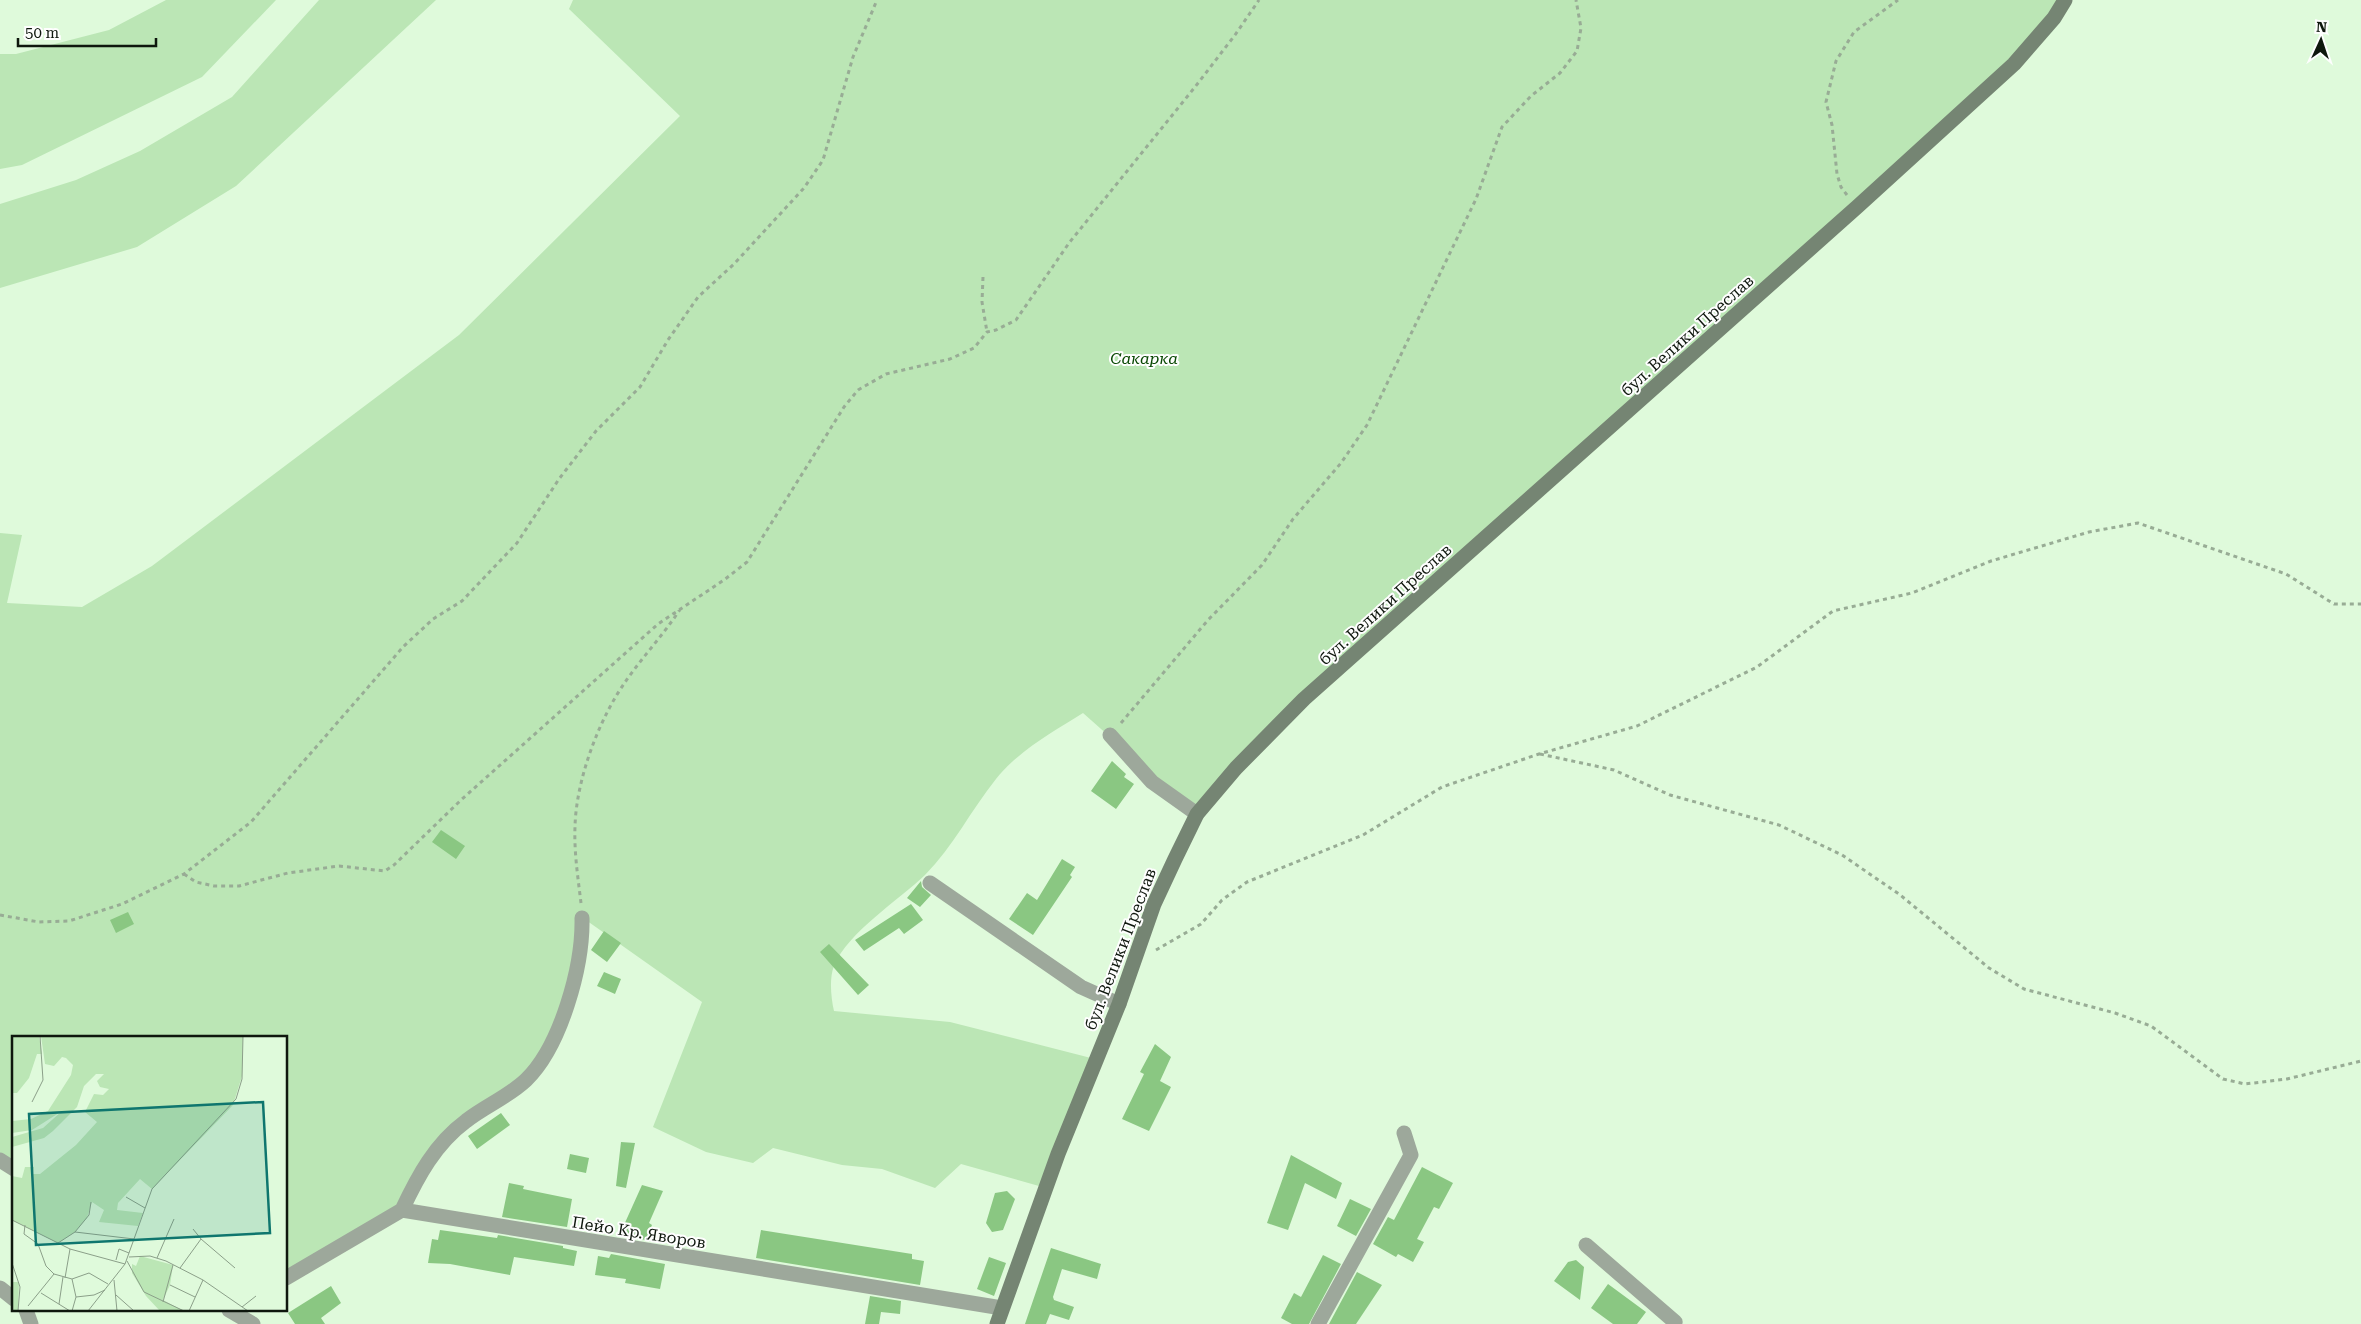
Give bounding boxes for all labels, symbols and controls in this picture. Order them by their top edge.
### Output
scale bar [18,15,155,47]
north arrow [2296,15,2346,65]
text: N [2316,19,2328,35]
text: 50 m [25,24,60,42]
street label: бул. Велики Преслав [1617,271,1757,400]
park label: Сакарка [1110,349,1178,368]
street label: бул. Велики Преслав [1315,540,1455,669]
street label: бул. Велики Преслав [1081,866,1160,1033]
inset map [12,1036,288,1312]
street label: Пейо Кр. Яворов [571,1213,707,1252]

